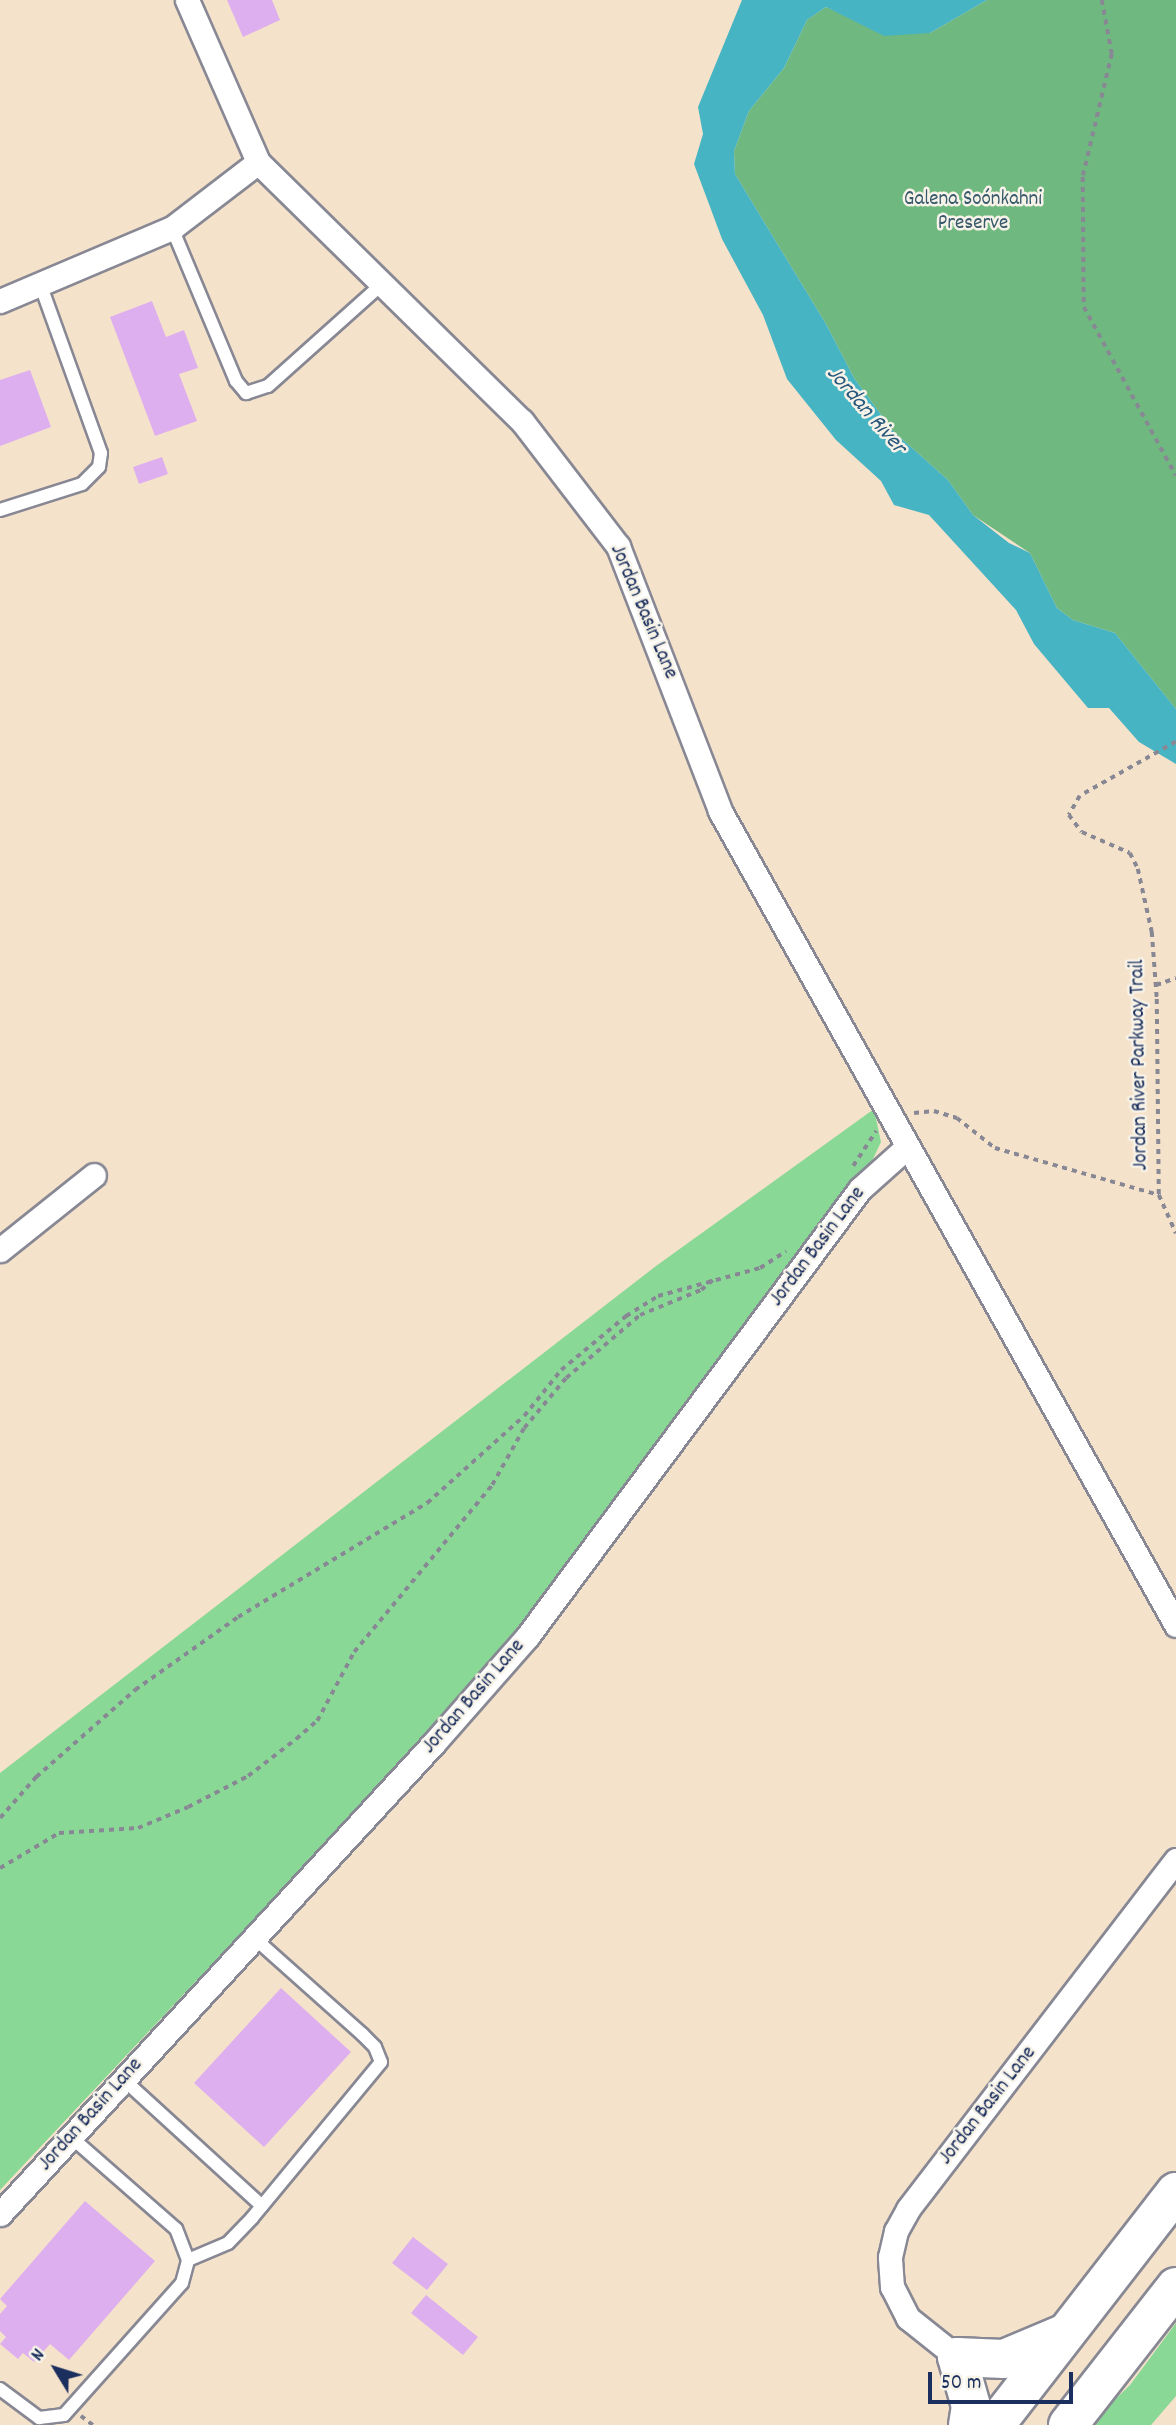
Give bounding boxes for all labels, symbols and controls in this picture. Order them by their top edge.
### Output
park label: Galena Soónkahni Preserve [904,187,1042,237]
water label: Jordan River [819,361,911,461]
street label: Jordan Basin Lane [603,541,683,683]
street label: Jordan River Parkway Trail [1126,959,1154,1171]
street label: Jordan Basin Lane [765,1182,871,1312]
street label: Jordan Basin Lane [417,1635,531,1759]
street label: Jordan Basin Lane [934,2042,1042,2170]
street label: Jordan Basin Lane [34,2053,148,2177]
north arrow [21,2334,91,2404]
text: N [26,2344,53,2368]
scale bar [931,2358,1076,2402]
text: 50 m [941,2369,981,2399]

